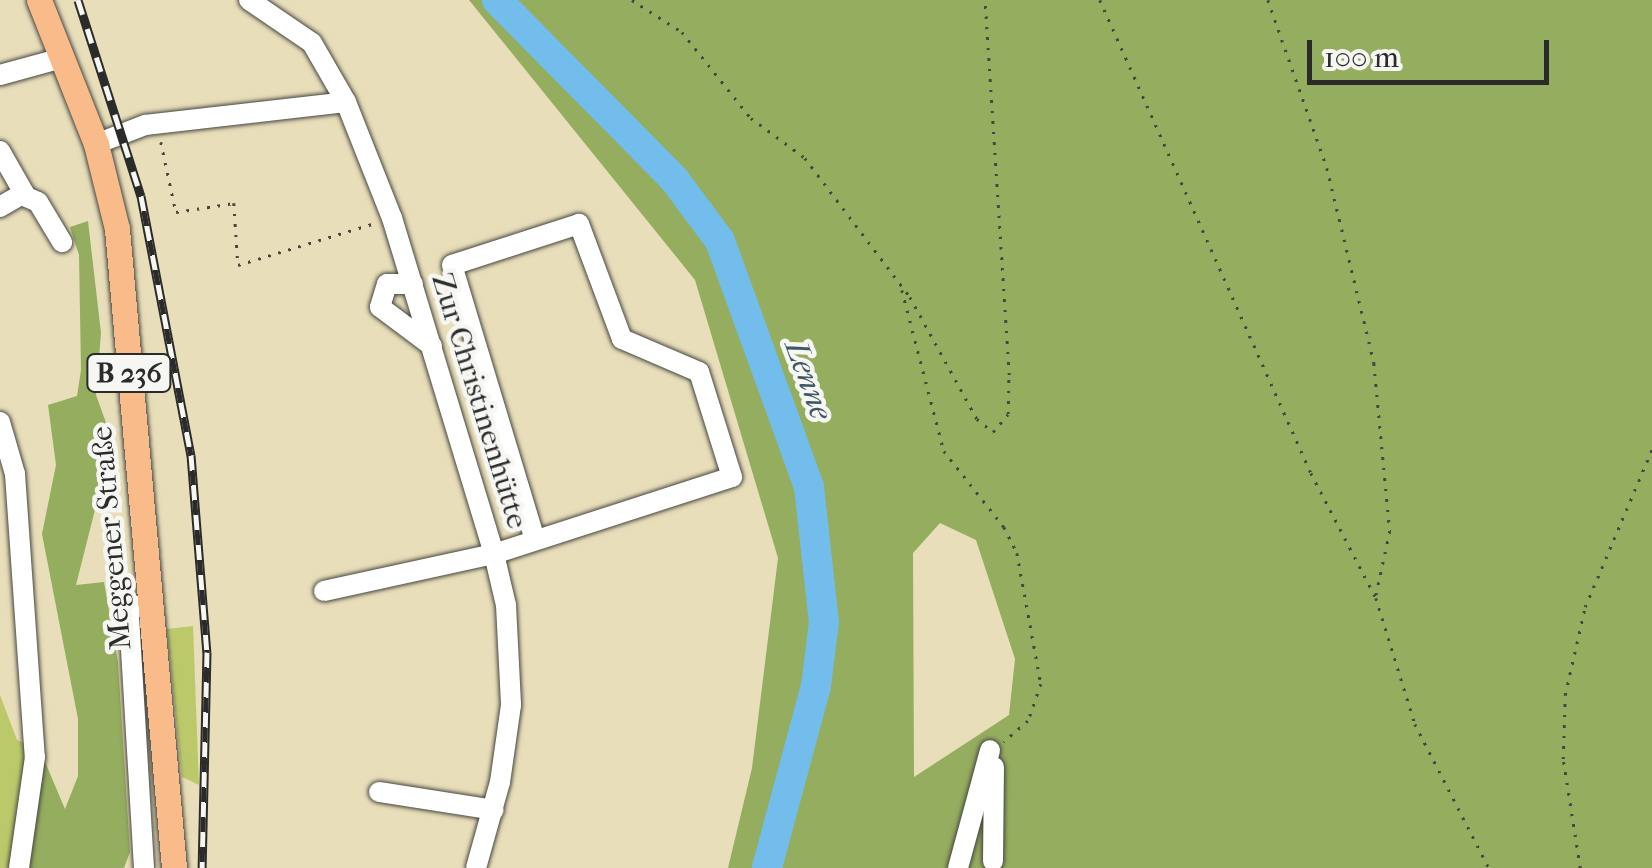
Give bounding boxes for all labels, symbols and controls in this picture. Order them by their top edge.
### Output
scale bar [1312,20,1554,82]
text: 100 m [1324,40,1399,75]
street label: Zur Christinenhütte [423,269,535,533]
water label: Lenne [776,335,840,425]
road number: B 236 [84,350,174,396]
street label: Meggener Straße [84,425,140,651]

